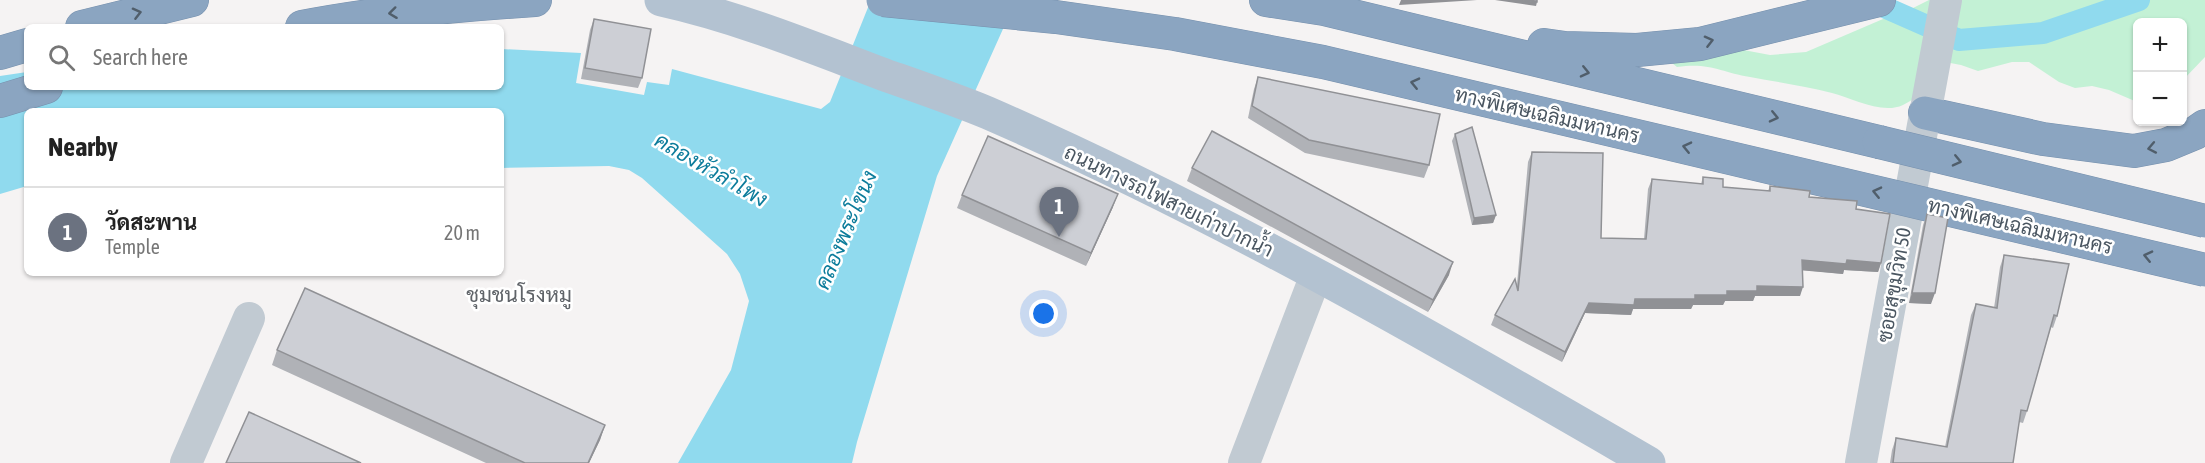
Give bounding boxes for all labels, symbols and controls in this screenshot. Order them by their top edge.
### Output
one-way arrow [389,7,398,19]
one-way arrow [132,8,142,21]
map controls [2133,18,2187,126]
button: + [2133,18,2187,72]
search box [24,24,504,90]
one-way arrow [1704,36,1714,49]
icon: search [45,41,78,74]
text: Search here [93,44,188,70]
one-way arrow [1580,64,1590,77]
button: − [2133,72,2187,126]
one-way arrow [1410,78,1420,91]
street label: ทางพิเศษเฉลิมมหานคร [1453,82,1642,147]
one-way arrow [1769,110,1779,123]
water label: คลองหัวลำโพง [651,127,772,211]
text: Nearby [48,132,118,162]
street label: ถนนทางรถไฟสายเก่าปากน้ำ [1061,135,1280,261]
one-way arrow [2147,141,2157,154]
one-way arrow [1682,142,1692,155]
one-way arrow [1952,154,1962,167]
water label: คลองพระโขนง [809,167,881,293]
one-way arrow [1872,187,1882,200]
pin: 1 [1040,188,1078,237]
street label: ทางพิเศษเฉลิมมหานคร [1926,193,2115,258]
text: วัดสะพาน [105,209,197,235]
text: 1 [63,221,72,244]
text: 20 m [444,221,480,244]
street label: ซอยสุขุมวิท 50 [1872,226,1918,345]
text: Temple [105,235,160,258]
one-way arrow [2143,251,2153,264]
district label: ชุมชนโรงหมู [466,282,572,310]
your location [1029,299,1058,328]

